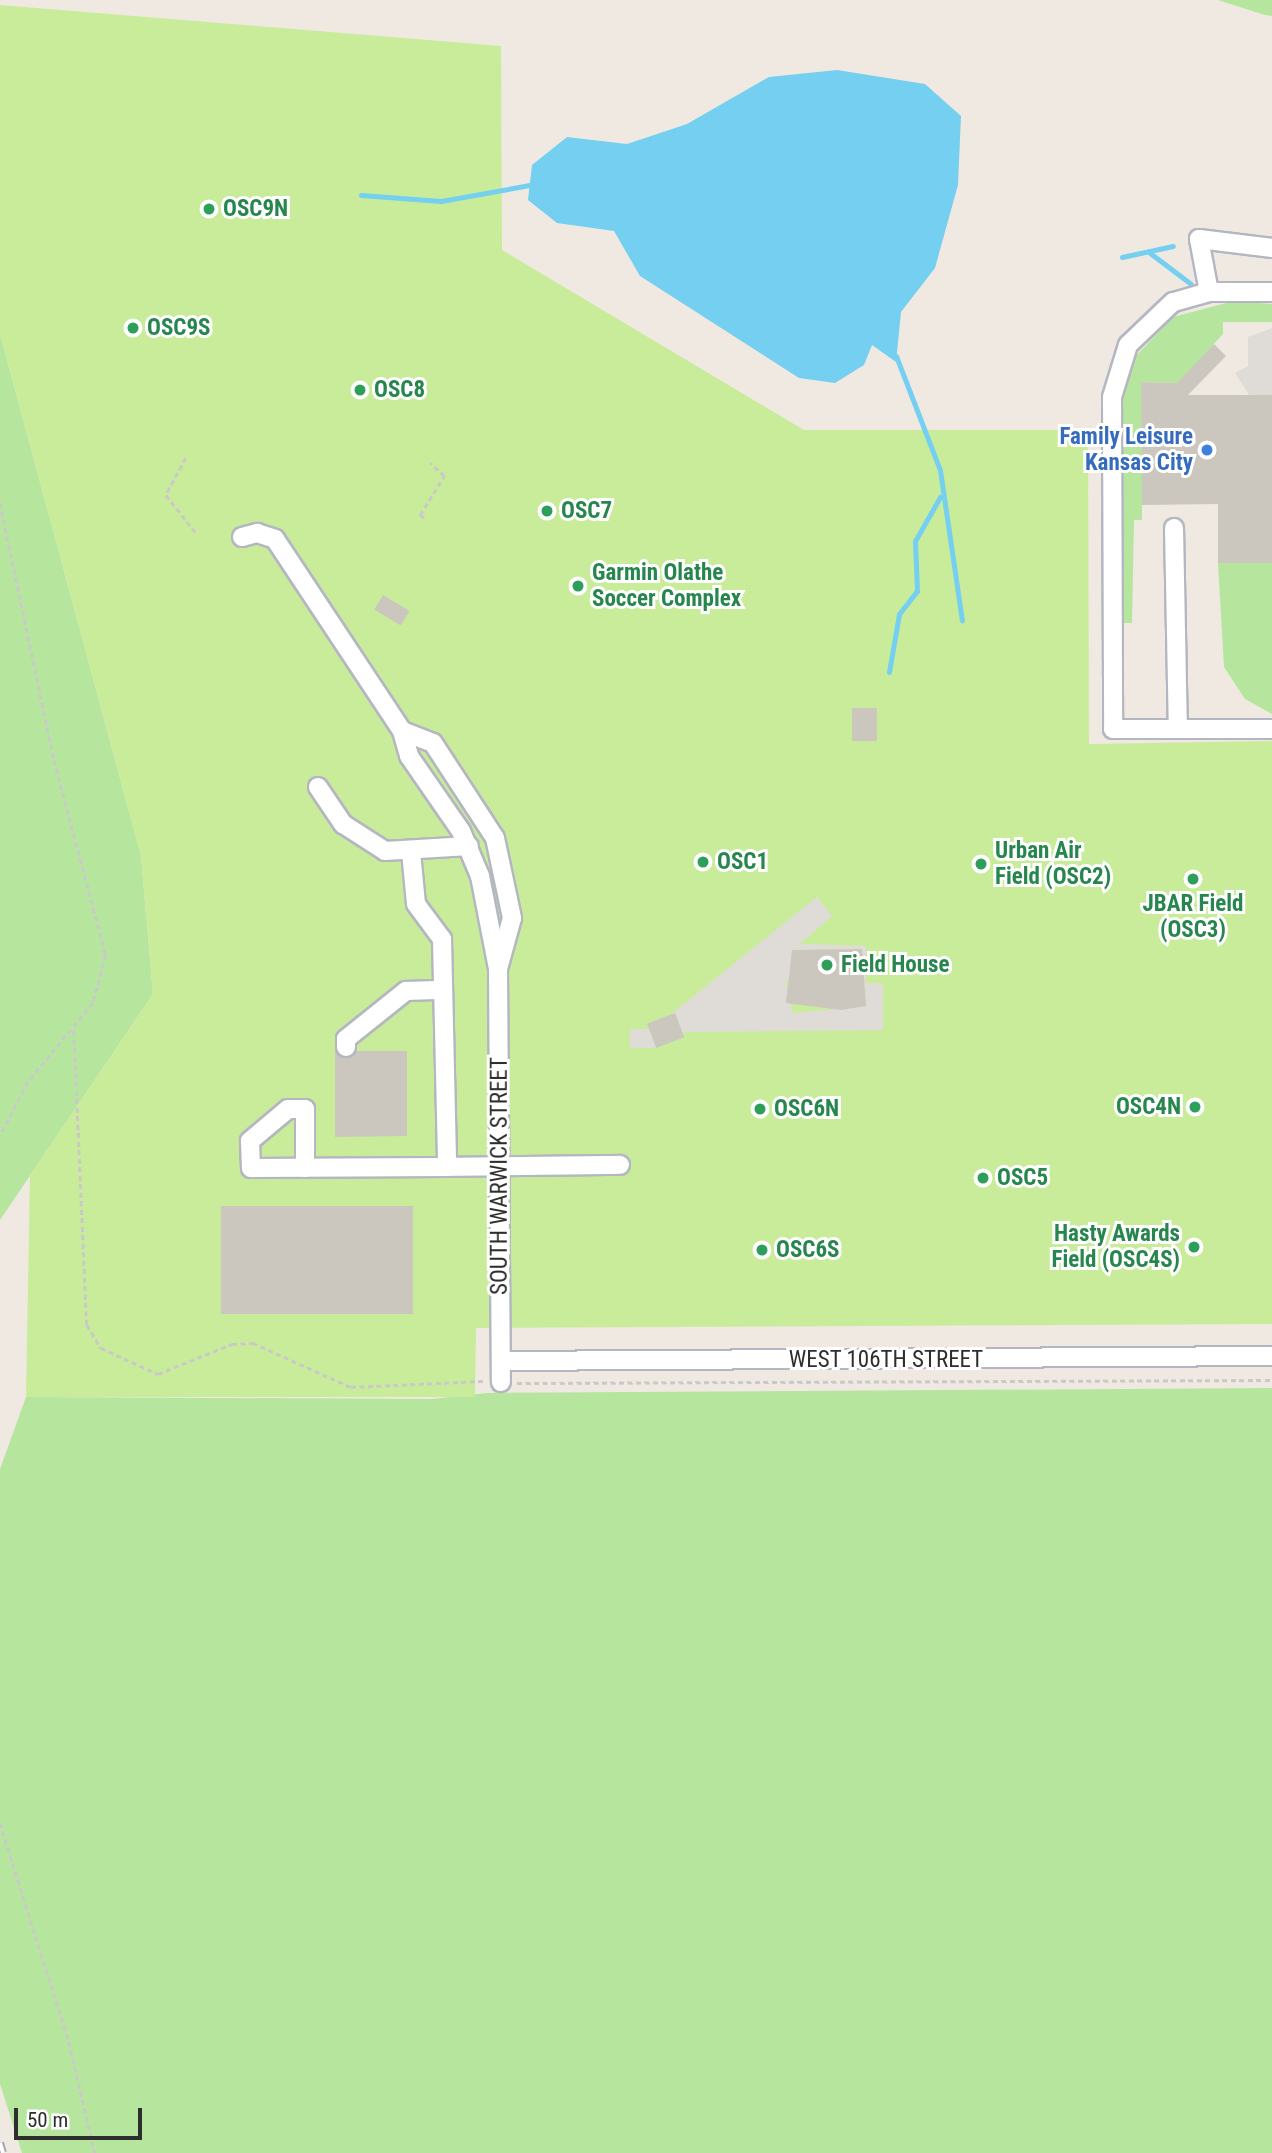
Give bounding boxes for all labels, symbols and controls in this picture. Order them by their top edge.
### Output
place label: OSC9N [223,195,288,223]
marker: OSC9N [201,201,217,217]
place label: OSC9S [147,314,210,342]
marker: OSC9S [125,320,141,336]
place label: OSC8 [374,376,425,404]
marker: OSC8 [352,382,368,398]
place label: Family Leisure Kansas City [1059,423,1193,477]
marker: Family Leisure Kansas City [1199,442,1215,458]
place label: OSC7 [561,497,612,525]
marker: OSC7 [539,503,555,519]
place label: Garmin Olathe Soccer Complex [592,559,741,613]
marker: Garmin Olathe Soccer Complex [570,578,586,594]
place label: Urban Air Field (OSC2) [995,837,1111,891]
place label: OSC1 [717,848,768,876]
marker: OSC1 [695,854,711,870]
marker: Urban Air Field (OSC2) [973,856,989,872]
marker: JBAR Field (OSC3) [1185,871,1201,887]
place label: JBAR Field (OSC3) [1143,890,1243,944]
place label: Field House [841,951,950,979]
marker: Field House [819,957,835,973]
street label: SOUTH WARWICK STREET [486,1057,514,1295]
place label: OSC4N [1116,1093,1181,1121]
place label: OSC6N [774,1095,839,1123]
marker: OSC4N [1187,1099,1203,1115]
marker: OSC6N [752,1101,768,1117]
place label: OSC5 [997,1164,1048,1192]
marker: OSC5 [975,1170,991,1186]
place label: Hasty Awards Field (OSC4S) [1051,1220,1180,1274]
place label: OSC6S [776,1236,839,1264]
marker: Hasty Awards Field (OSC4S) [1186,1239,1202,1255]
marker: OSC6S [754,1242,770,1258]
street label: WEST 106TH STREET [789,1346,983,1374]
scale bar [18,2094,145,2138]
text: 50 m [27,2108,68,2132]

